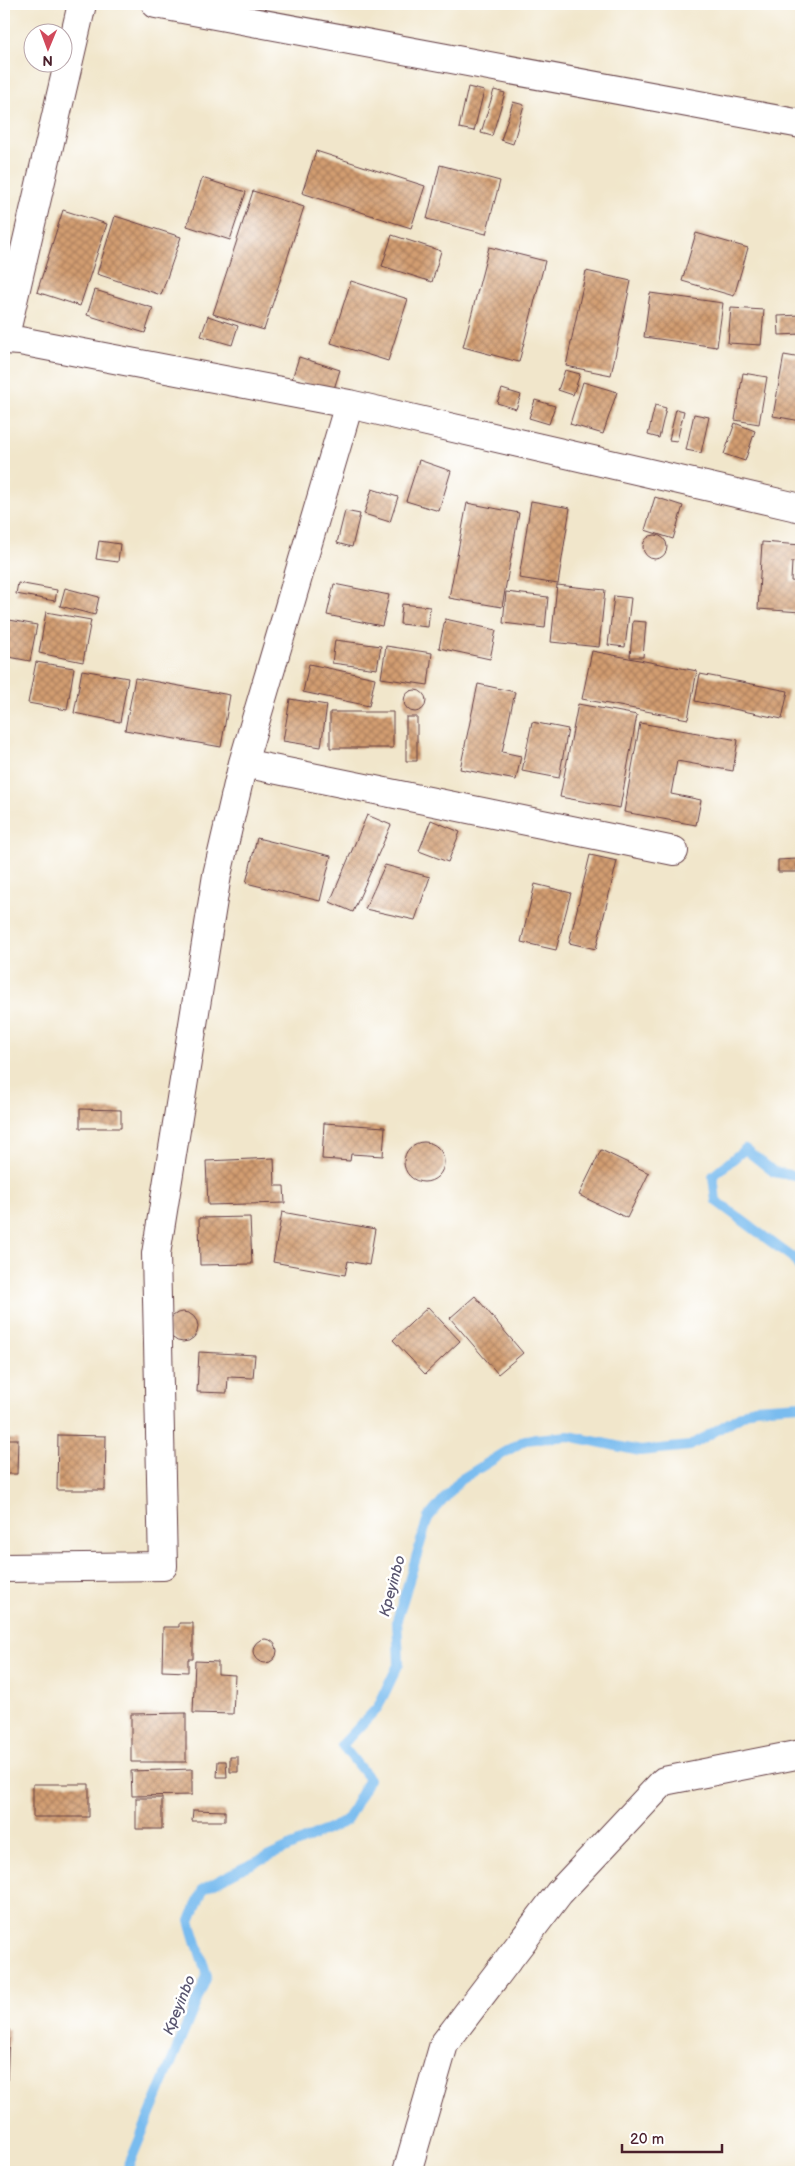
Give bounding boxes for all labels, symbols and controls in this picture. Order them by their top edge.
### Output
north arrow [22,22,72,72]
text: N [42,52,53,69]
water label: Kpeyinbo [375,1553,410,1619]
water label: Kpeyinbo [159,1972,200,2038]
scale bar [622,2121,722,2153]
text: 20 m [630,2130,664,2149]

